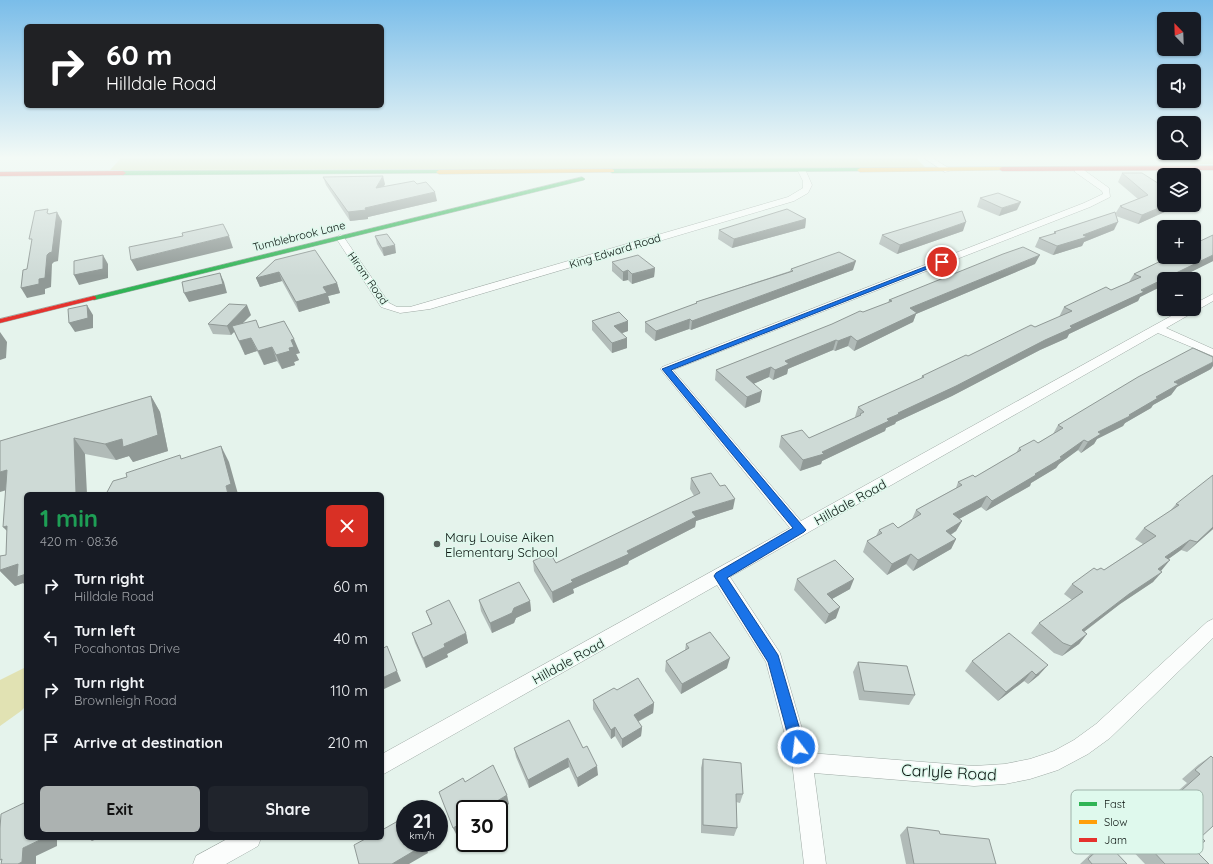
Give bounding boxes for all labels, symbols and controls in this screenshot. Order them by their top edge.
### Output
north arrow [1157,12,1201,56]
map controls [1157,12,1201,316]
text: 60 m [106,37,172,72]
icon: right [40,40,92,92]
button: sound [1157,64,1201,108]
text: Hilldale Road [106,72,216,95]
button: search [1157,116,1201,160]
button: layers [1157,168,1201,212]
street label: Tumblebrook Lane [251,218,347,254]
button: + [1157,220,1201,264]
street label: King Edward Road [568,230,662,272]
pin [925,245,959,279]
street label: Hiram Road [345,249,391,307]
icon: arrive [931,251,953,273]
button: − [1157,272,1201,316]
street label: Hilldale Road [811,476,889,528]
text: 1 min [40,503,98,533]
button: close [326,505,368,547]
place label: Mary Louise Aiken Elementary School [445,529,558,560]
text: 420 m · 08:36 [40,533,118,549]
marker: Mary Louise Aiken Elementary School [432,539,442,549]
text: Turn right [74,569,145,588]
icon: right [40,575,62,597]
text: 60 m [333,577,368,596]
text: Hilldale Road [74,588,154,604]
text: Turn left [74,621,136,640]
icon: left [40,627,62,649]
text: 40 m [333,629,368,648]
street label: Hilldale Road [529,635,607,687]
text: Pocahontas Drive [74,640,180,656]
text: Turn right [74,673,145,692]
icon: right [40,679,62,701]
text: 110 m [330,681,368,700]
text: Brownleigh Road [74,692,177,708]
position arrow [777,726,819,768]
icon: arrive [40,731,62,753]
text: Arrive at destination [74,733,223,752]
text: 210 m [327,733,368,752]
street label: Carlyle Road [901,760,997,784]
button: Exit [40,786,200,832]
button: Share [208,786,368,832]
legend [1071,790,1203,854]
text: Fast [1104,797,1126,811]
speed limit sign: 30 [456,800,508,852]
text: 21 [412,808,432,833]
text: Slow [1104,815,1128,829]
text: km/h [409,829,435,842]
text: Jam [1104,833,1127,847]

